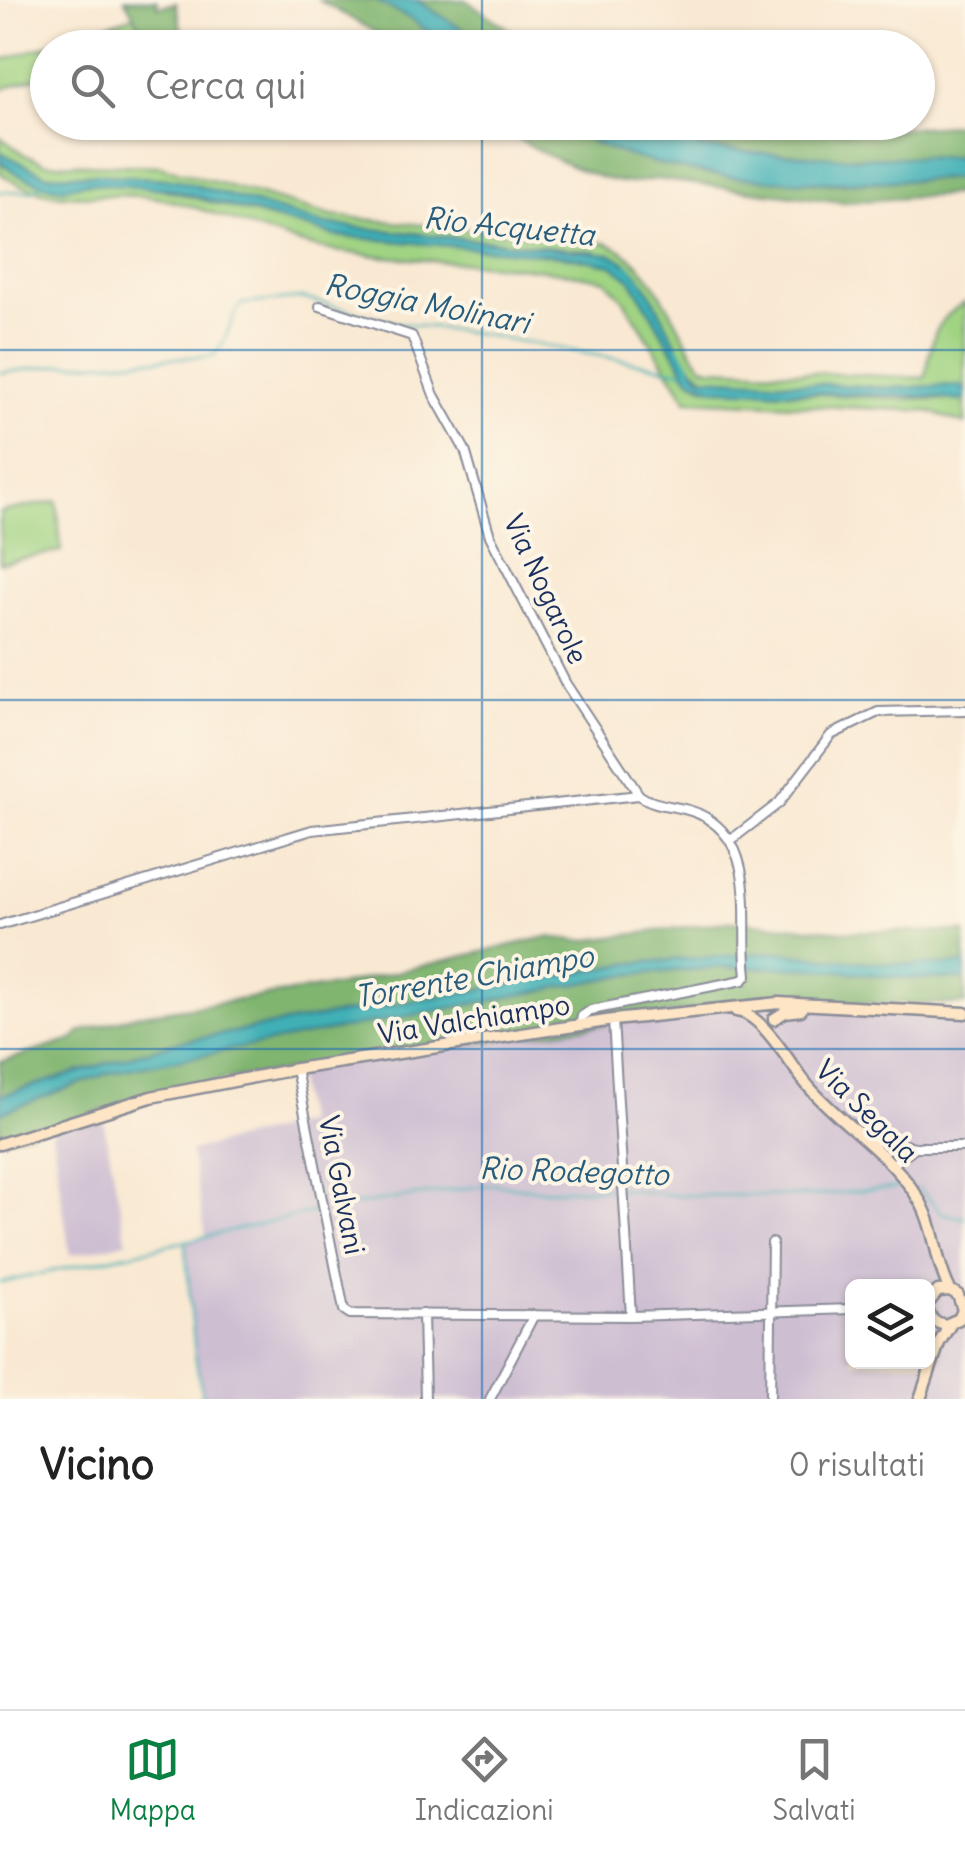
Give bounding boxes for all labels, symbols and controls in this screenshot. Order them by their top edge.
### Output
search box [30,30,935,140]
icon: search [65,58,120,113]
text: Cerca qui [145,62,306,109]
water label: Rio Acquetta [422,198,598,254]
water label: Roggia Molinari [321,265,536,342]
street label: Via Nogarole [496,508,596,670]
water label: Torrente Chiampo [352,936,598,1016]
street label: Via Valchiampo [375,986,573,1052]
street label: Via Segala [808,1052,926,1170]
street label: Via Galvani [311,1112,373,1258]
water label: Rio Rodegotto [479,1149,672,1193]
map controls [845,1279,935,1369]
button: layers [845,1279,935,1369]
text: Vicino [40,1438,154,1490]
text: 0 risultati [789,1444,925,1485]
tab: Mappa [109,1732,196,1828]
tab: Indicazioni [415,1732,554,1828]
tab: Salvati [773,1732,856,1828]

